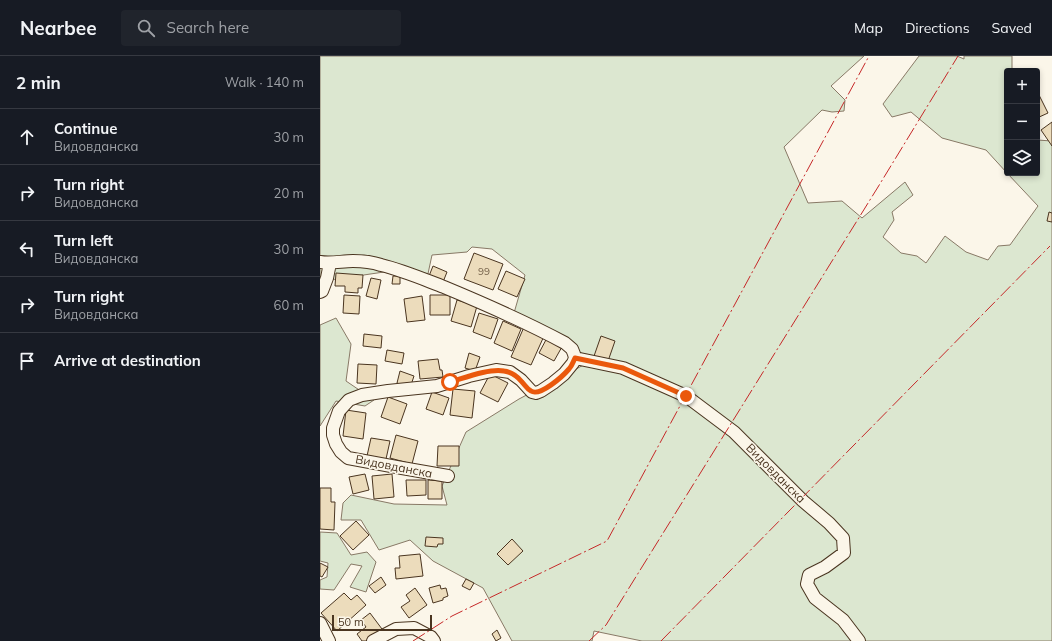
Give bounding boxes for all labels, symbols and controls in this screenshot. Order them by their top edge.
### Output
search box [121,10,401,46]
text: Nearbee [20,16,97,40]
icon: search [135,17,157,39]
text: Search here [167,18,249,37]
text: Map [854,19,883,37]
text: Directions [905,19,970,37]
text: Saved [992,19,1032,37]
map controls [1004,68,1040,176]
button: + [1004,68,1040,104]
text: 2 min [16,72,61,93]
text: Walk · 140 m [225,74,304,90]
button: − [1004,104,1040,140]
text: Continue [54,119,117,138]
icon: ahead [16,126,38,148]
text: 30 m [274,129,304,145]
text: Видовданска [54,138,139,154]
button: layers [1004,140,1040,176]
text: Turn right [54,175,124,194]
icon: right [16,182,38,204]
text: 20 m [274,185,304,201]
text: Видовданска [54,194,139,210]
text: Turn left [54,231,113,250]
icon: left [16,238,38,260]
text: 30 m [274,241,304,257]
text: Видовданска [54,250,139,266]
house number: 99 [478,265,490,278]
text: Turn right [54,287,124,306]
icon: right [16,294,38,316]
text: 60 m [274,297,304,313]
text: Видовданска [54,306,139,322]
icon: arrive [16,350,38,372]
text: Arrive at destination [54,351,201,370]
route start [441,373,459,391]
route end [677,387,695,405]
street label: Видовданска [743,440,809,506]
street label: Видовданска [354,451,434,481]
scale bar [332,613,432,632]
text: 50 m [338,615,364,629]

